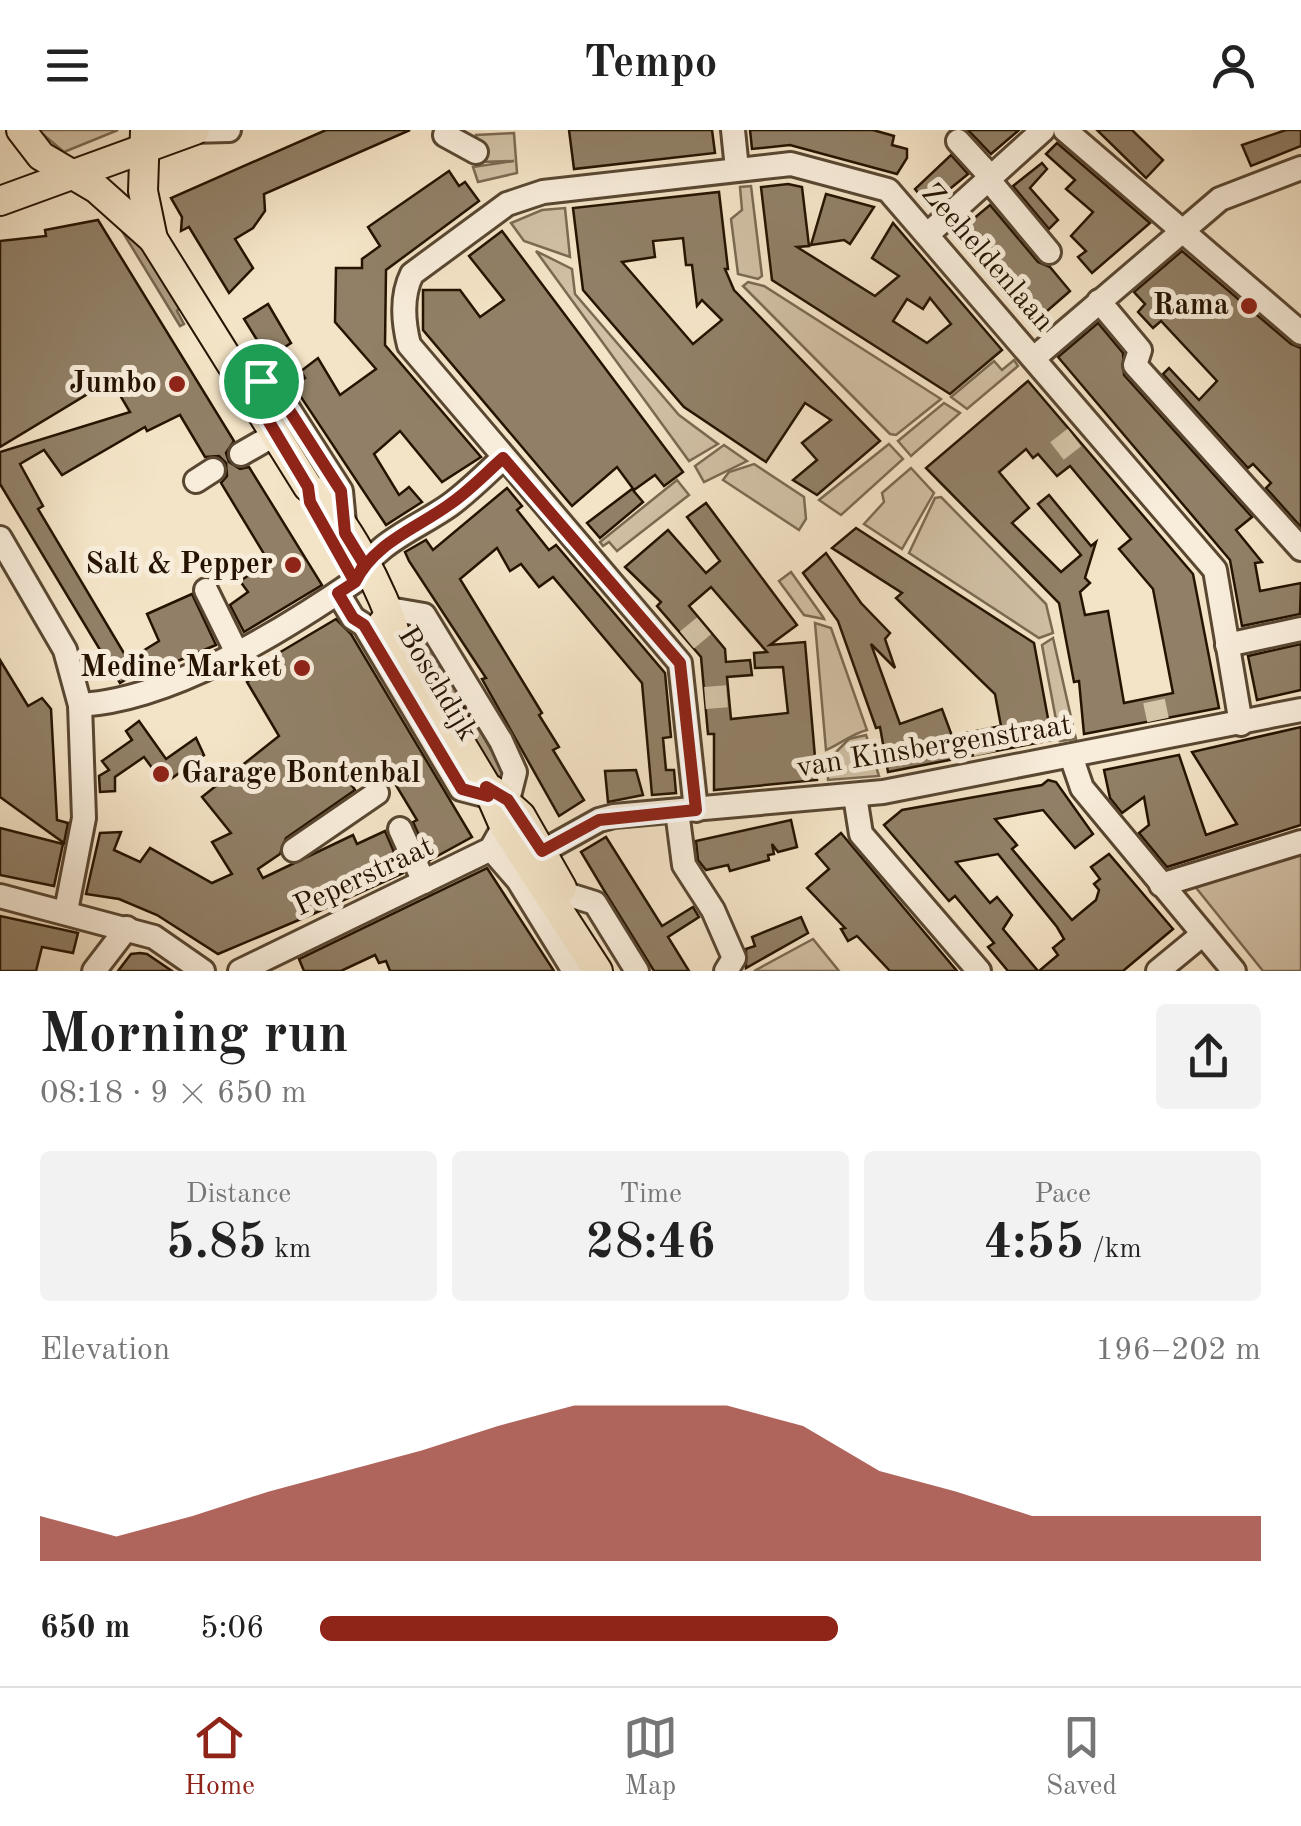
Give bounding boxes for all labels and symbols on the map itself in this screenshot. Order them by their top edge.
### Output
street label: Zeeheldenlaan [915,178,1059,338]
place label: Rama [1153,291,1229,321]
marker: Rama [1238,295,1260,317]
pin [219,339,304,424]
place label: Jumbo [69,369,157,399]
marker: Jumbo [166,373,188,395]
place label: Salt & Pepper [85,550,273,580]
marker: Salt & Pepper [282,554,304,576]
street label: Boschdijk [391,622,483,746]
place label: Medine Market [80,653,282,683]
marker: Medine Market [291,657,313,679]
street label: van Kinsbergenstraat [794,710,1074,784]
place label: Garage Bontenbal [181,759,420,789]
marker: Garage Bontenbal [150,763,172,785]
street label: Peperstraat [290,832,438,922]

